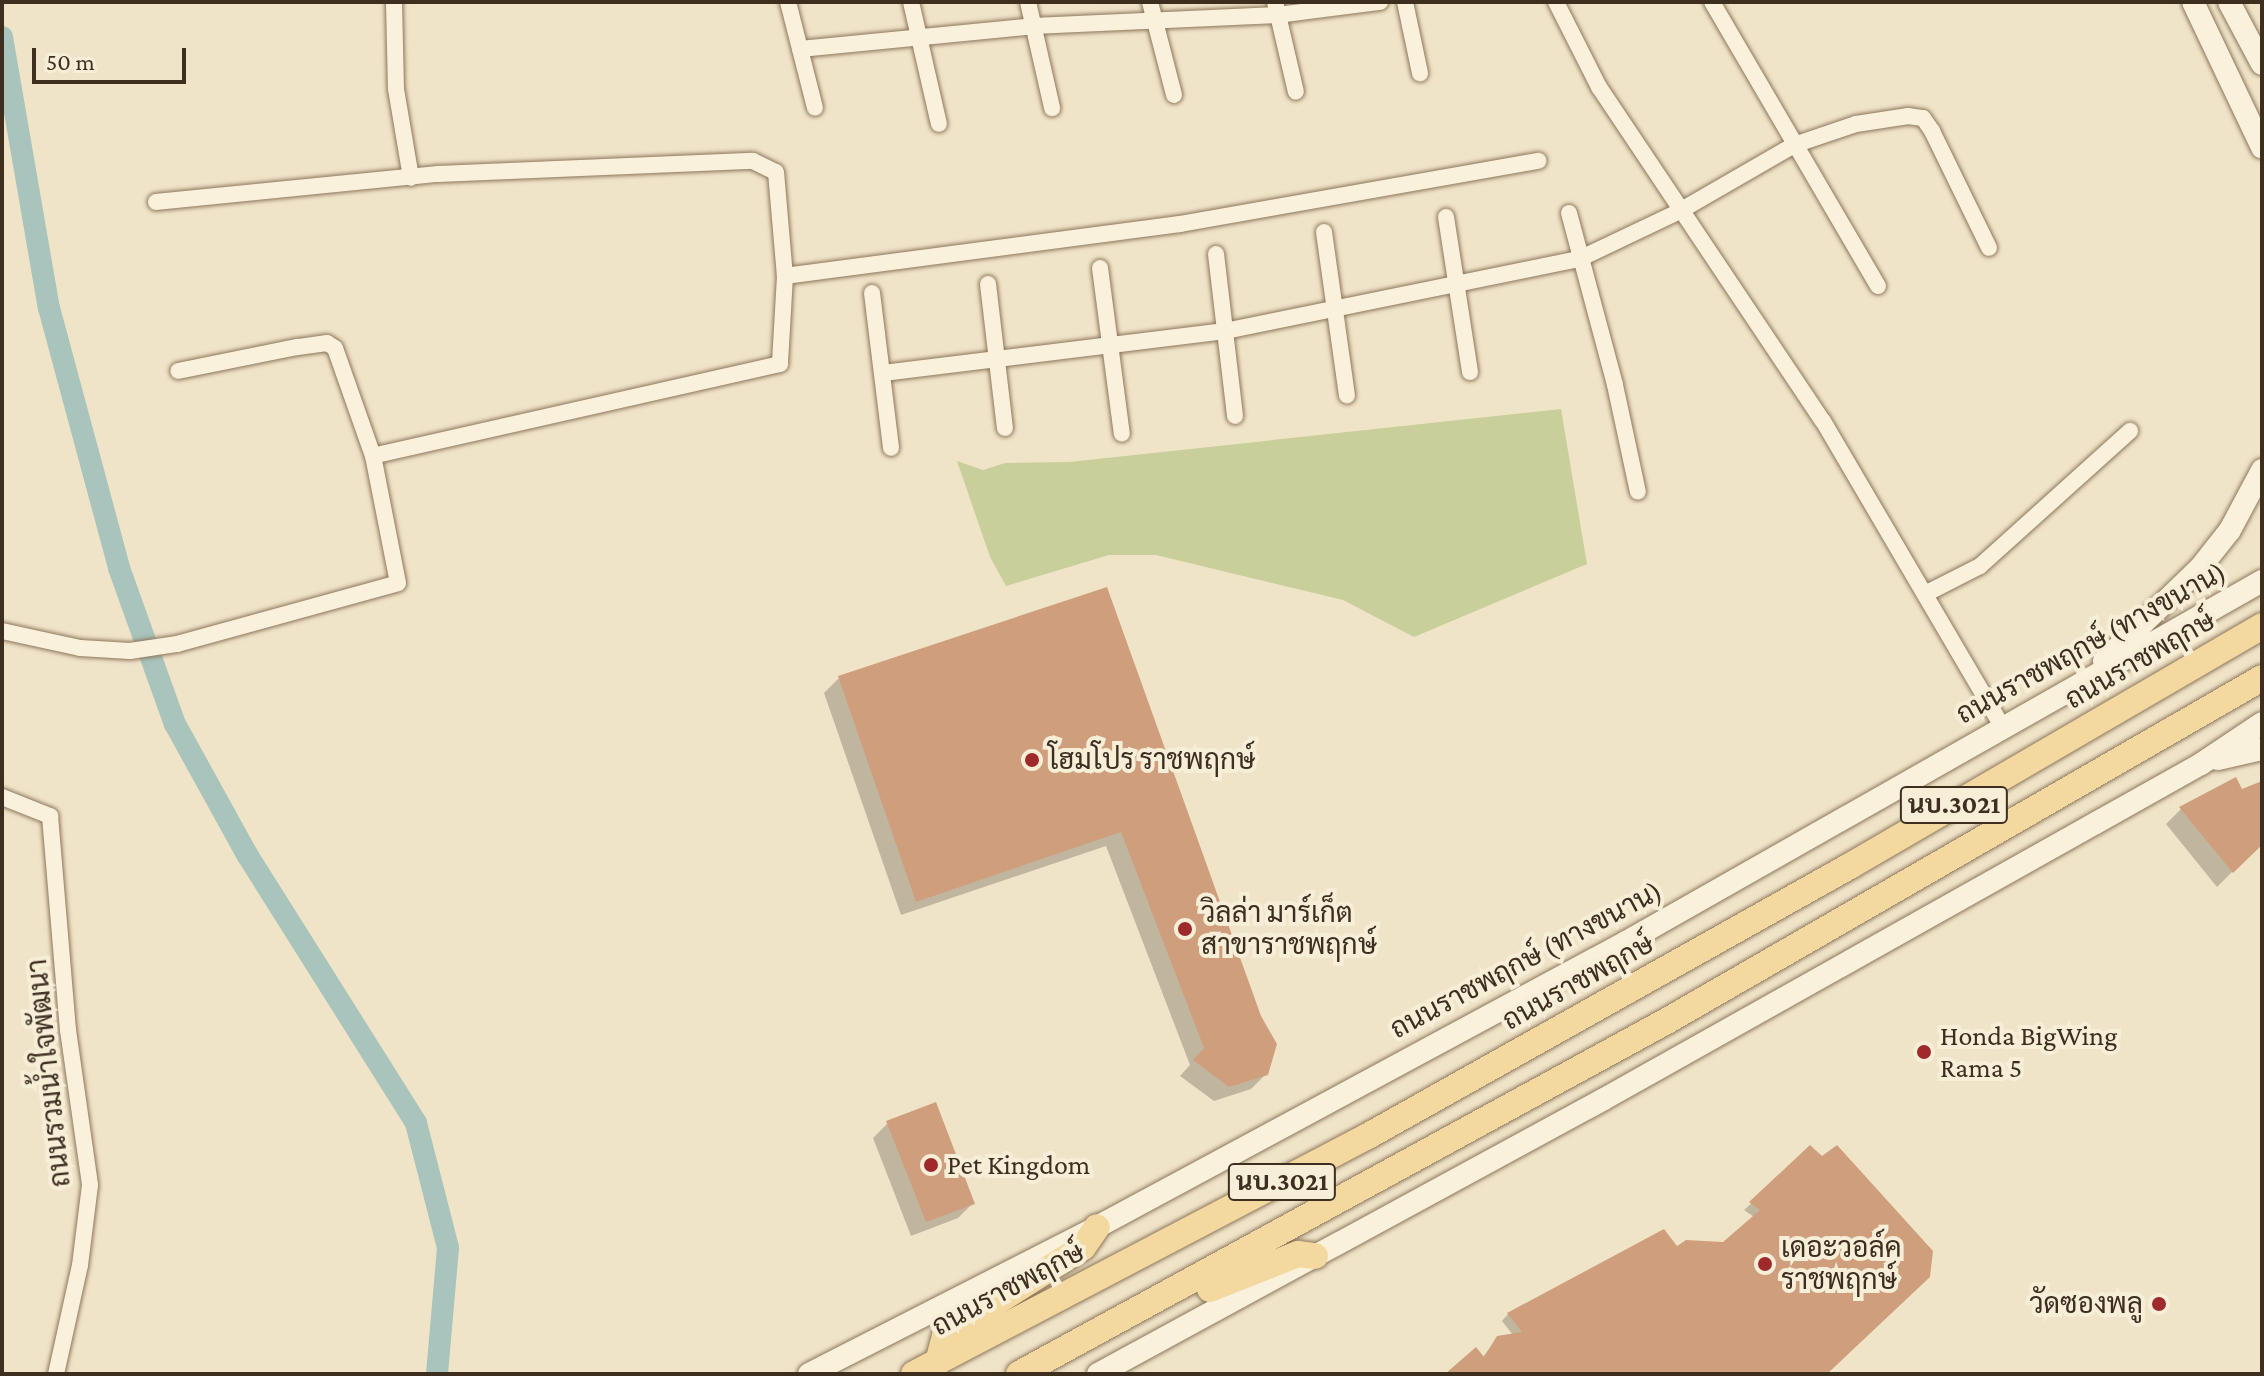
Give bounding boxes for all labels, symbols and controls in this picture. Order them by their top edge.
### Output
scale bar [36,32,190,82]
text: 50 m [46,48,95,75]
street label: ถนนราชพฤกษ์ (ทางขนาน) [1950,555,2232,731]
street label: ถนนราชพฤกษ์ [2059,604,2221,716]
place label: โฮมโปร ราชพฤกษ์ [1048,743,1255,777]
marker: โฮมโปร ราชพฤกษ์ [1023,751,1041,769]
road number: นบ.3021 [1898,783,2010,827]
street label: ถนนราชพฤกษ์ (ทางขนาน) [1384,874,1668,1046]
place label: วิลล่า มาร์เก็ต สาขาราชพฤกษ์ [1201,896,1377,962]
marker: วิลล่า มาร์เก็ต สาขาราชพฤกษ์ [1176,920,1194,938]
street label: ถนนราชพฤกษ์ [1497,927,1659,1037]
street label: ถนนรวมน้ำใจพัฒนา [20,957,78,1189]
place label: Honda BigWing Rama 5 [1940,1019,2118,1085]
marker: Honda BigWing Rama 5 [1915,1043,1933,1061]
place label: Pet Kingdom [947,1148,1090,1182]
marker: Pet Kingdom [922,1156,940,1174]
road number: นบ.3021 [1226,1160,1338,1204]
place label: เดอะวอล์ค ราชพฤกษ์ [1781,1231,1902,1297]
street label: ถนนราชพฤกษ์ [926,1235,1090,1343]
marker: เดอะวอล์ค ราชพฤกษ์ [1756,1255,1774,1273]
place label: วัดซองพลู [2029,1287,2143,1321]
marker: วัดซองพลู [2150,1295,2168,1313]

